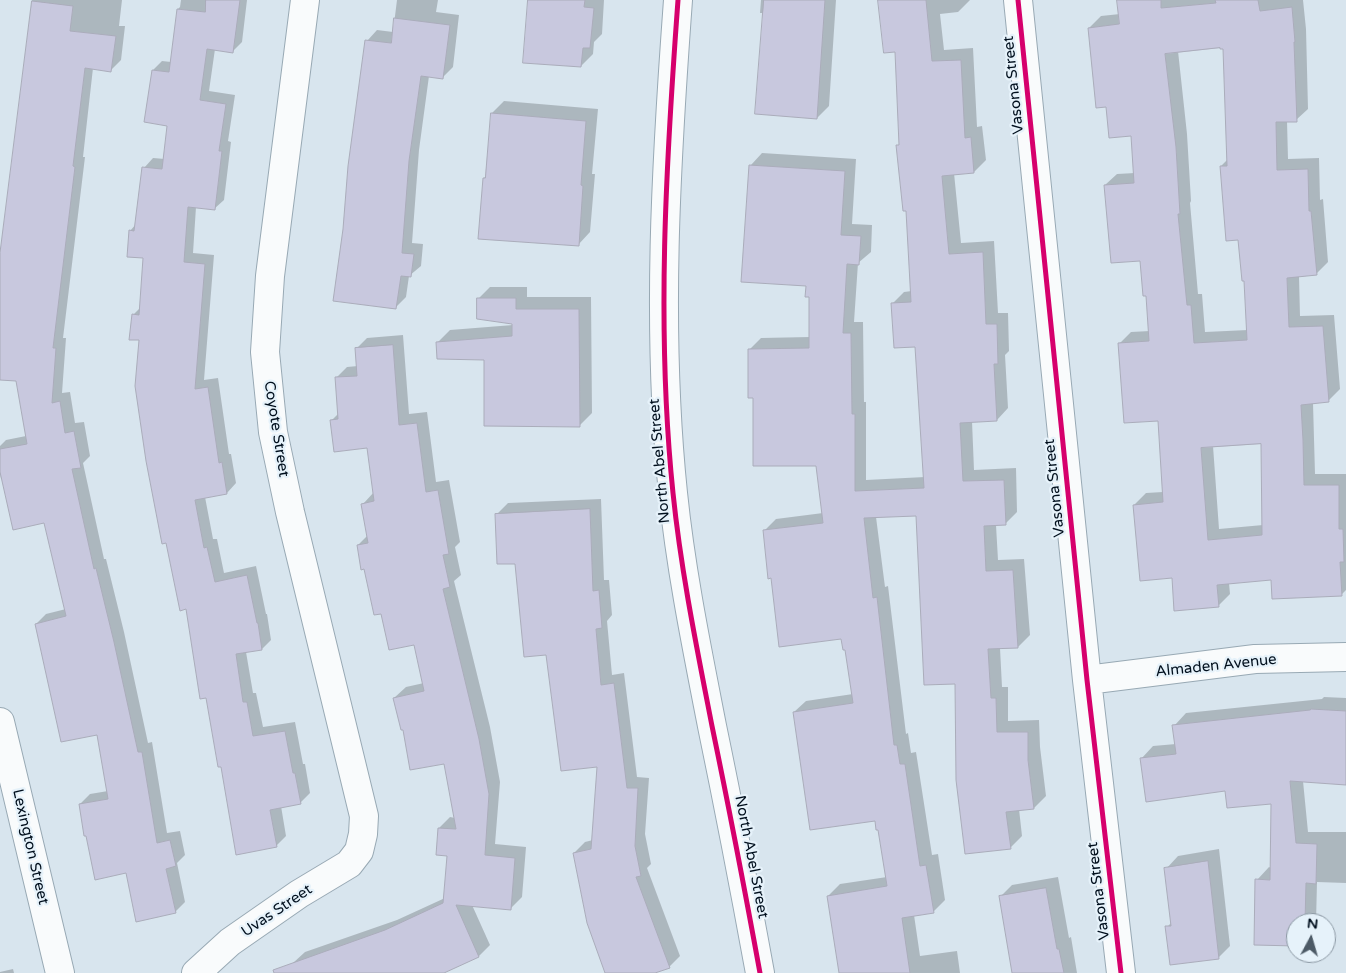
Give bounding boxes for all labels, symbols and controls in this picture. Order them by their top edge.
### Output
street label: Vasona Street [1000,35,1028,135]
street label: Coyote Street [260,380,292,478]
street label: North Abel Street [646,398,674,524]
street label: Vasona Street [1041,438,1069,538]
street label: Almaden Avenue [1155,651,1277,681]
street label: Lexington Street [8,787,52,907]
street label: North Abel Street [730,794,772,920]
street label: Vasona Street [1084,841,1114,941]
street label: Uvas Street [238,881,316,941]
north arrow [1286,913,1336,963]
text: N [1306,915,1319,933]

